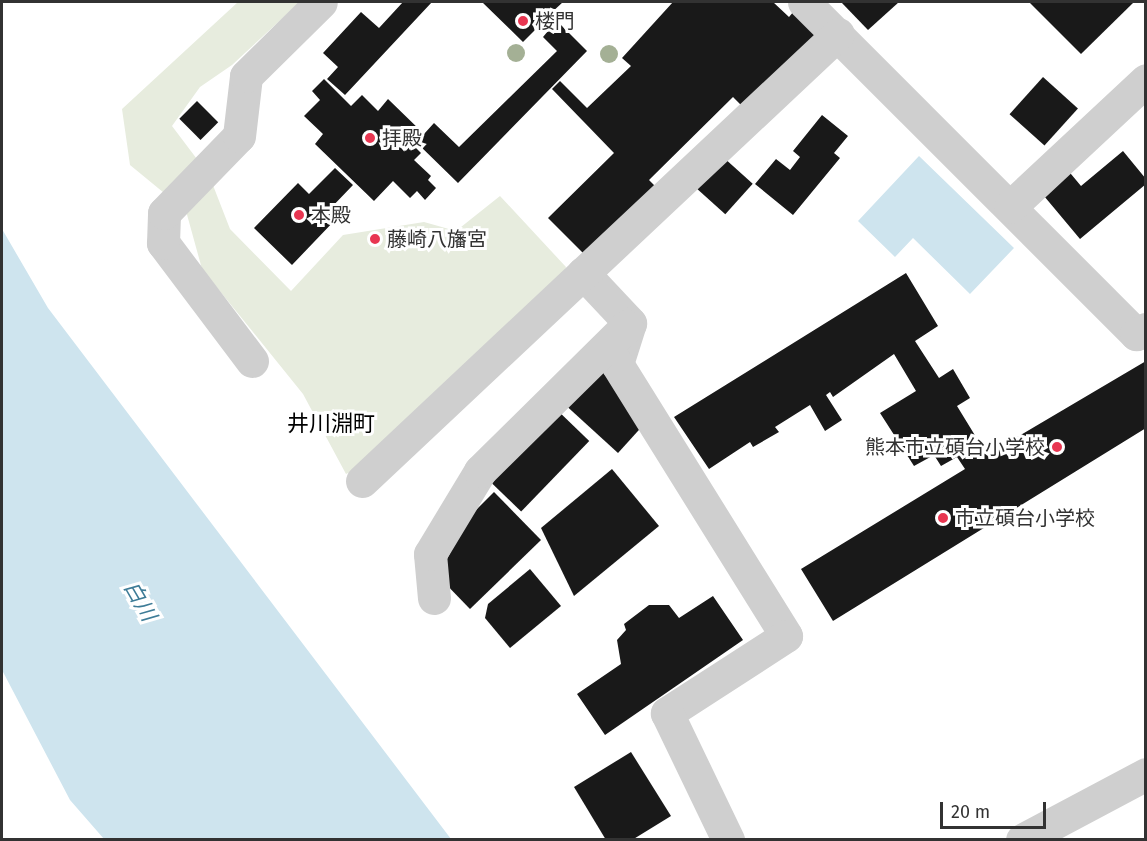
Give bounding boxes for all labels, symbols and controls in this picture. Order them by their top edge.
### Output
place label: 楼門 [535,9,575,33]
marker: 楼門 [516,14,530,28]
place label: 拝殿 [382,126,422,150]
marker: 拝殿 [363,131,377,145]
place label: 本殿 [311,203,351,227]
marker: 本殿 [292,208,306,222]
place label: 藤崎八旛宮 [387,227,487,251]
marker: 藤崎八旛宮 [368,232,382,246]
district label: 井川淵町 [287,411,375,437]
place label: 熊本市立碩台小学校 [865,435,1045,459]
marker: 熊本市立碩台小学校 [1050,440,1064,454]
place label: 市立碩台小学校 [955,506,1095,530]
marker: 市立碩台小学校 [936,511,950,525]
water label: 白川 [119,577,161,625]
scale bar [943,790,1050,828]
text: 20 m [951,801,990,823]

